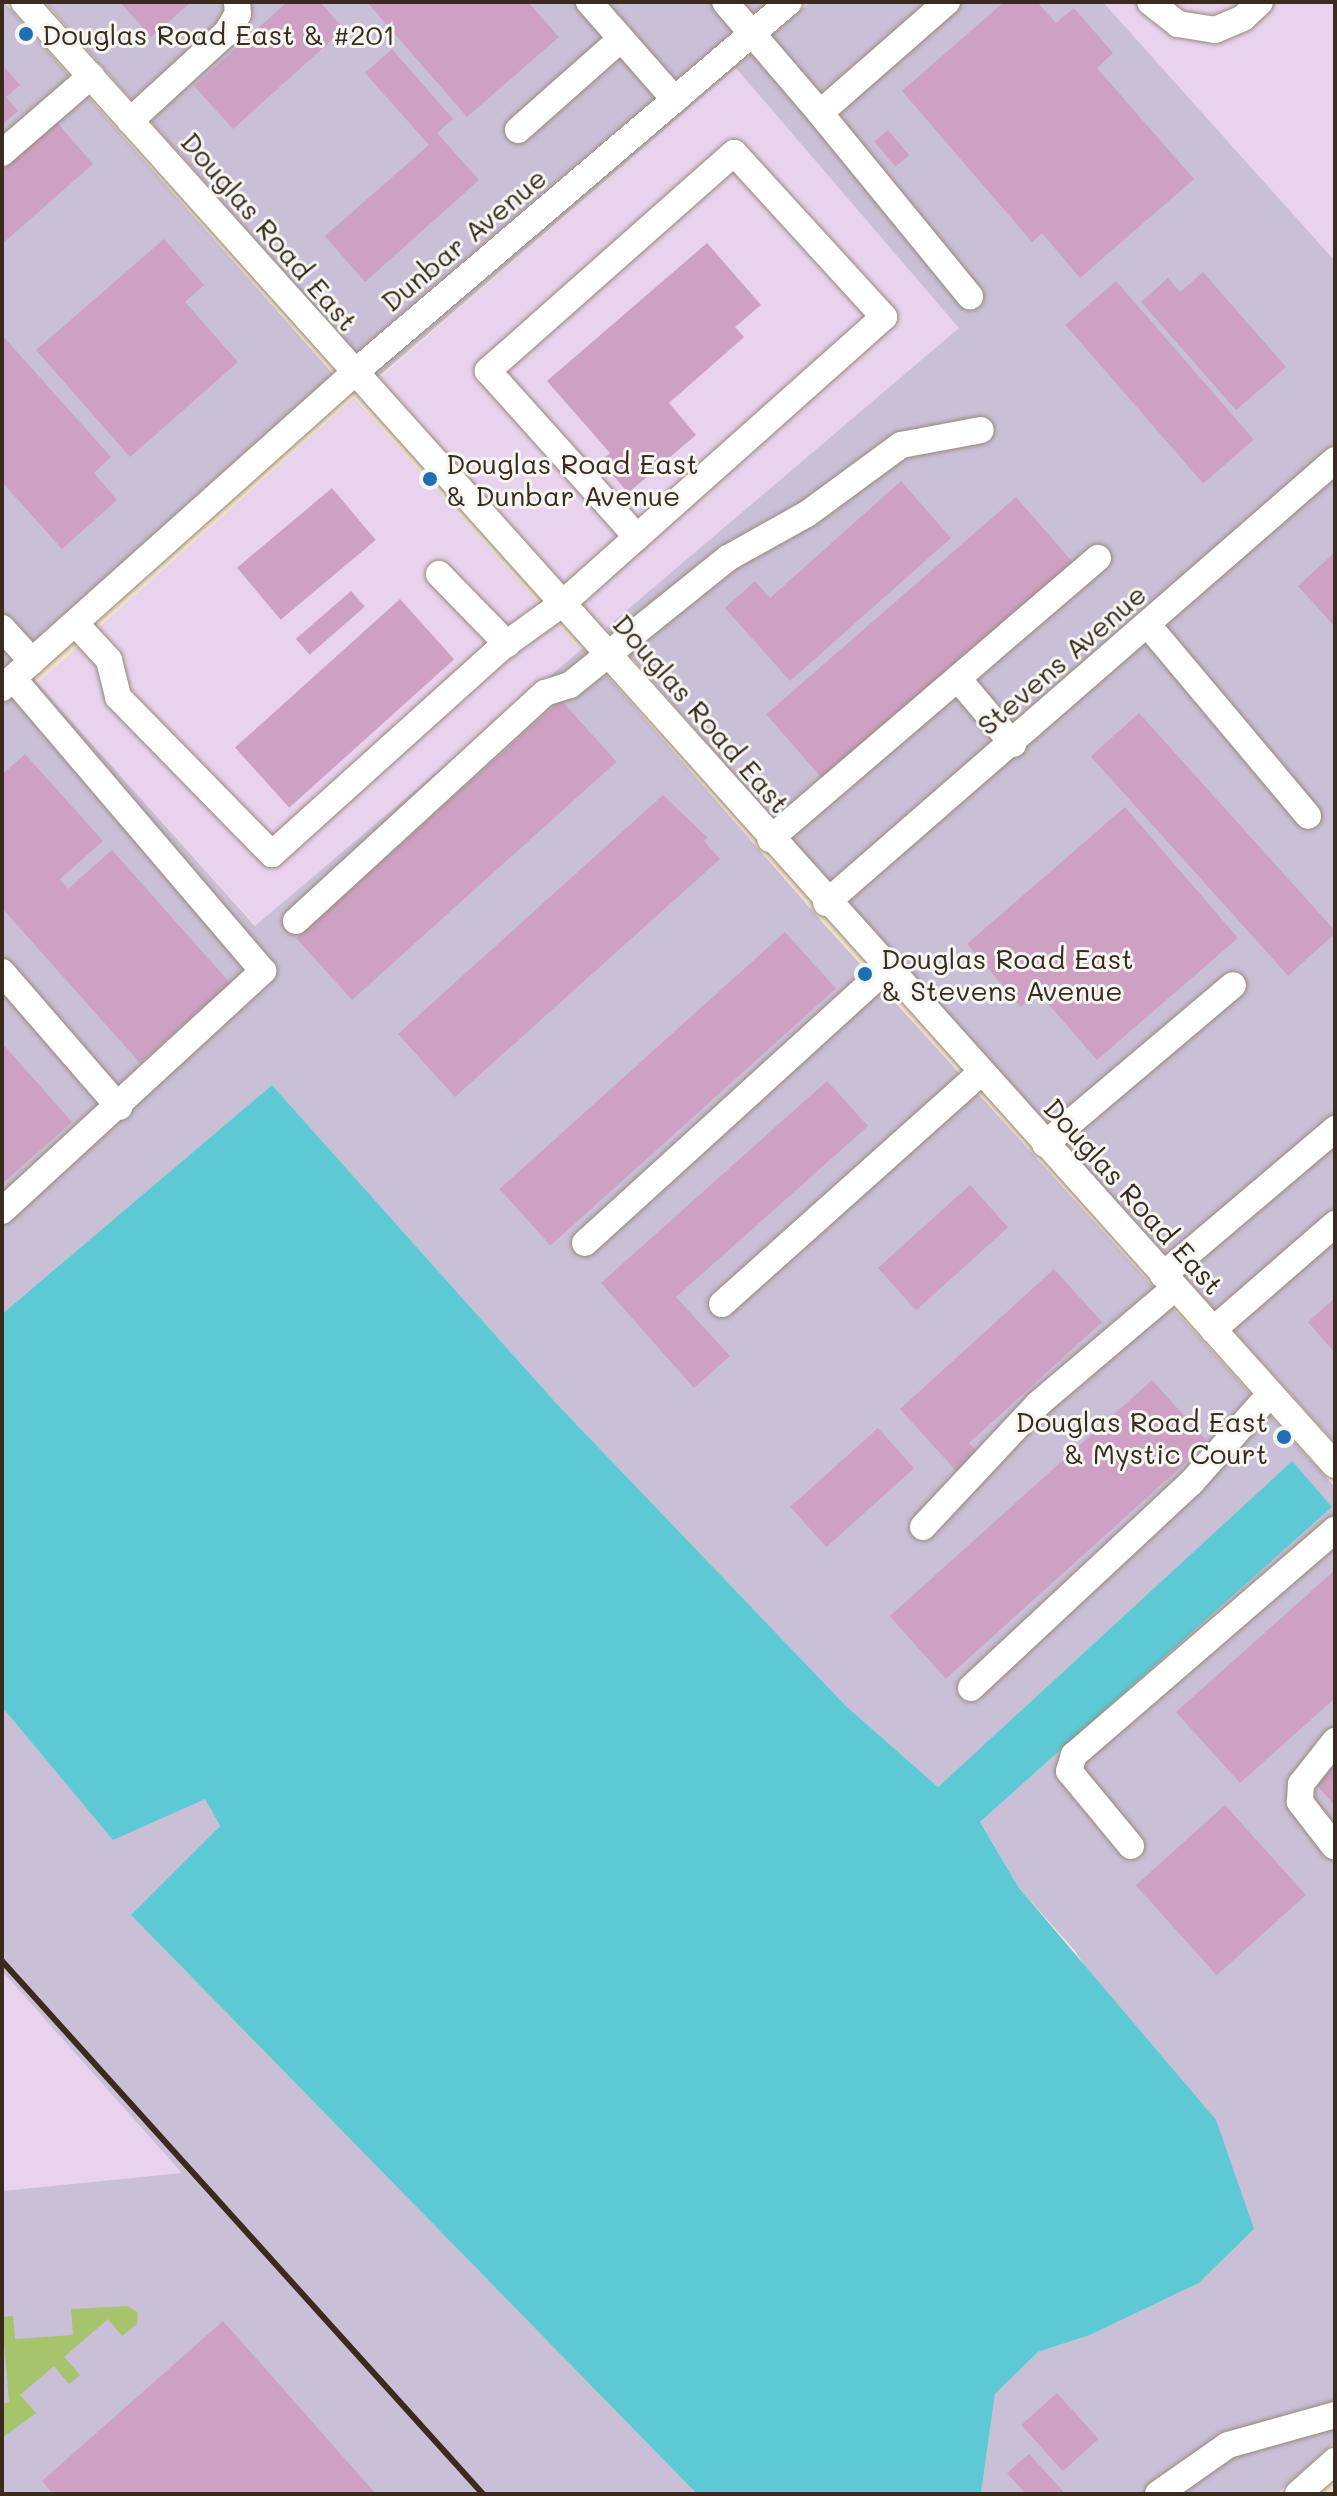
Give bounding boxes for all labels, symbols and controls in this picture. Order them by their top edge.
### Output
place label: Douglas Road East & #201 [42,17,395,51]
marker: Douglas Road East & #201 [17,25,35,43]
street label: Douglas Road East [174,125,366,337]
street label: Dunbar Avenue [374,160,552,318]
place label: Douglas Road East & Dunbar Avenue [446,446,699,512]
marker: Douglas Road East & Dunbar Avenue [421,470,439,488]
street label: Stevens Avenue [970,577,1152,741]
street label: Douglas Road East [606,607,798,819]
place label: Douglas Road East & Stevens Avenue [881,941,1134,1007]
marker: Douglas Road East & Stevens Avenue [856,965,874,983]
street label: Douglas Road East [1037,1091,1231,1301]
place label: Douglas Road East & Mystic Court [1015,1404,1268,1470]
marker: Douglas Road East & Mystic Court [1275,1428,1293,1446]

